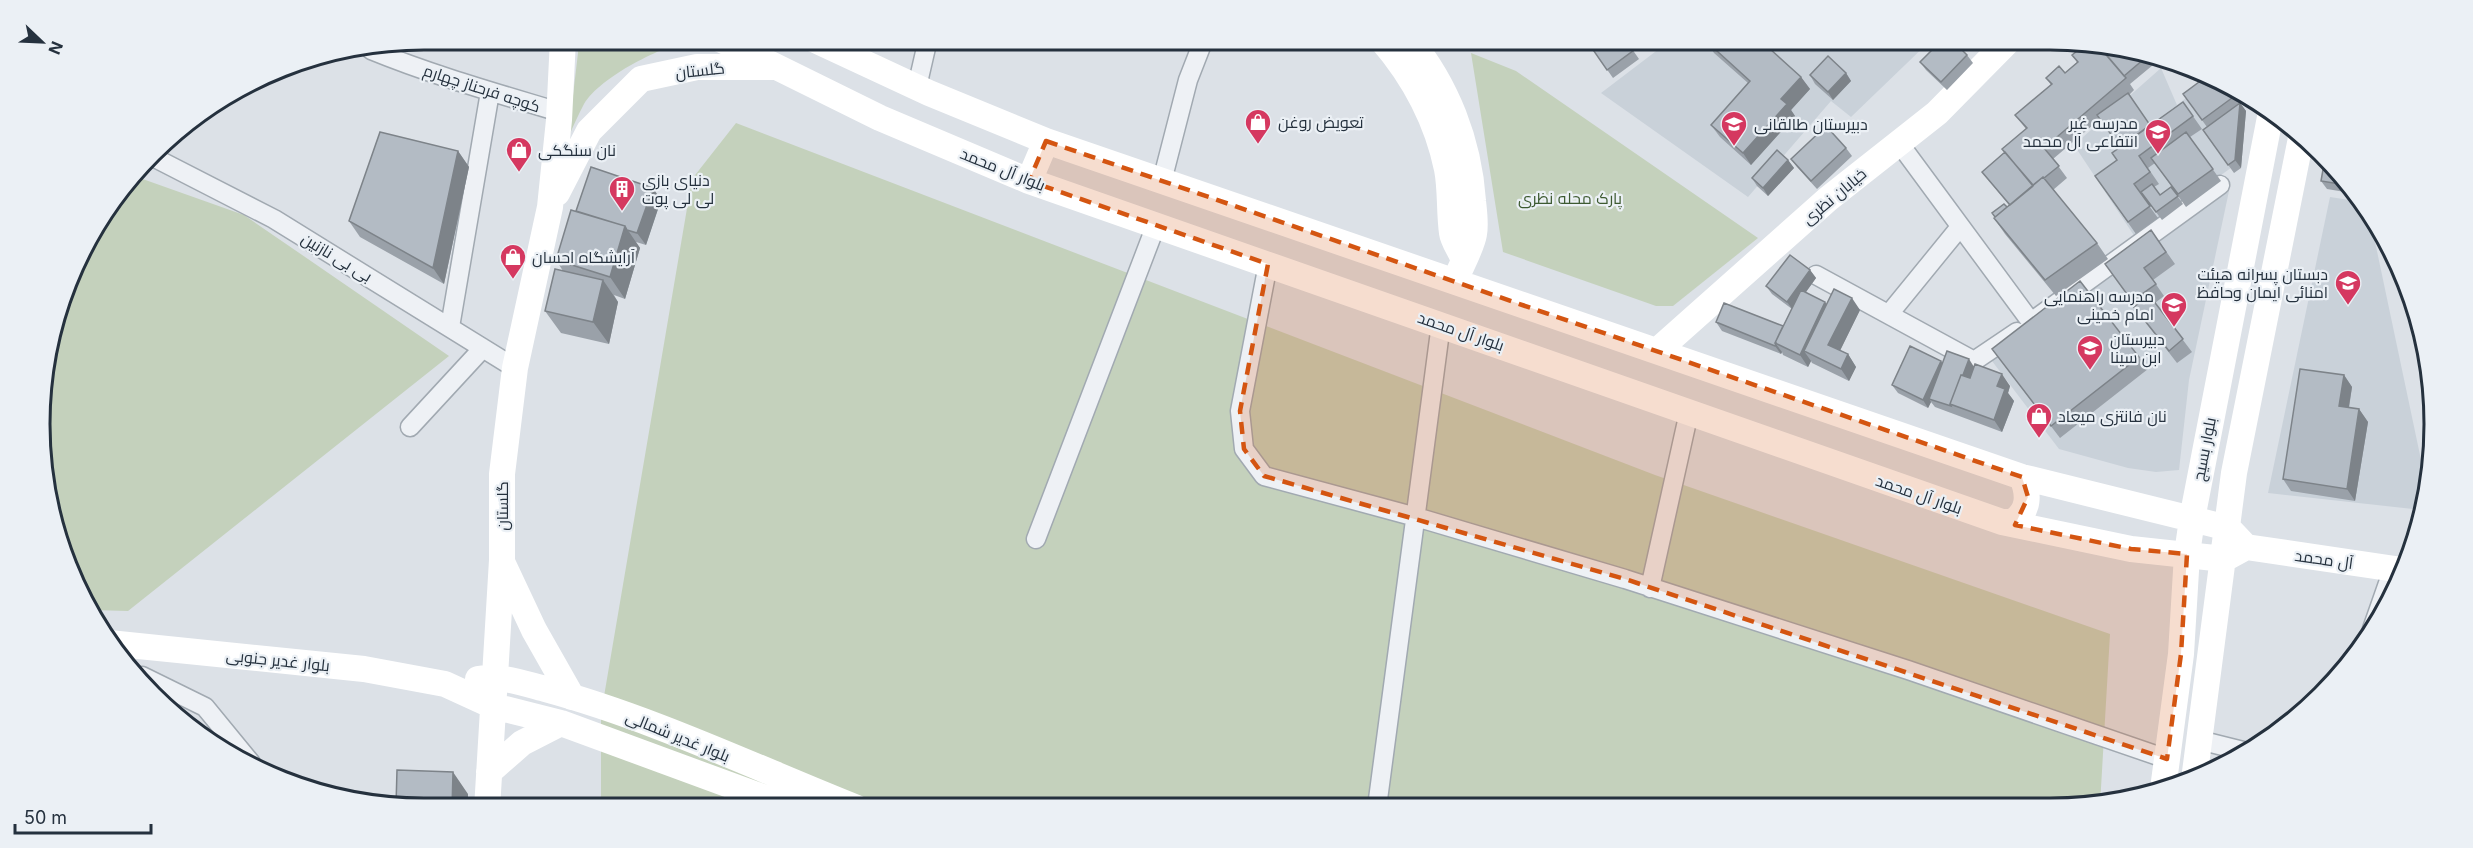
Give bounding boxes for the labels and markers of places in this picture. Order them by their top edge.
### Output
shop icon: تعویض روغن [1243,107,1273,145]
school or university icon: دبیرستان طالقانی [1719,109,1749,147]
place label: تعویض روغن [1278,112,1364,133]
place label: مدرسه غیر انتفاعی آل محمد [2023,113,2138,152]
place label: دبیرستان طالقانی [1754,114,1868,135]
school or university icon: مدرسه غیر انتفاعی آل محمد [2143,117,2173,155]
shop icon: نان سنگکی [504,135,534,173]
place label: نان سنگکی [538,140,616,161]
place label: دنیای بازی لی لی پوت [642,170,714,210]
building icon: دنیای بازی لی لی پوت [607,174,637,212]
shop icon: آرایشگاه احسان [498,242,528,280]
place label: آرایشگاه احسان [532,247,636,268]
place label: دبستان پسرانه هیئت امنائی ایمان وحافظ [2197,264,2328,303]
school or university icon: دبستان پسرانه هیئت امنائی ایمان وحافظ [2333,268,2363,306]
place label: مدرسه راهنمایی امام خمینی [2044,286,2154,326]
school or university icon: مدرسه راهنمایی امام خمینی [2159,290,2189,328]
place label: دبیرستان ابن سینا [2110,329,2165,368]
school or university icon: دبیرستان ابن سینا [2075,333,2105,371]
shop icon: نان فانتزی میعاد [2024,401,2054,439]
place label: نان فانتزی میعاد [2058,406,2167,427]

